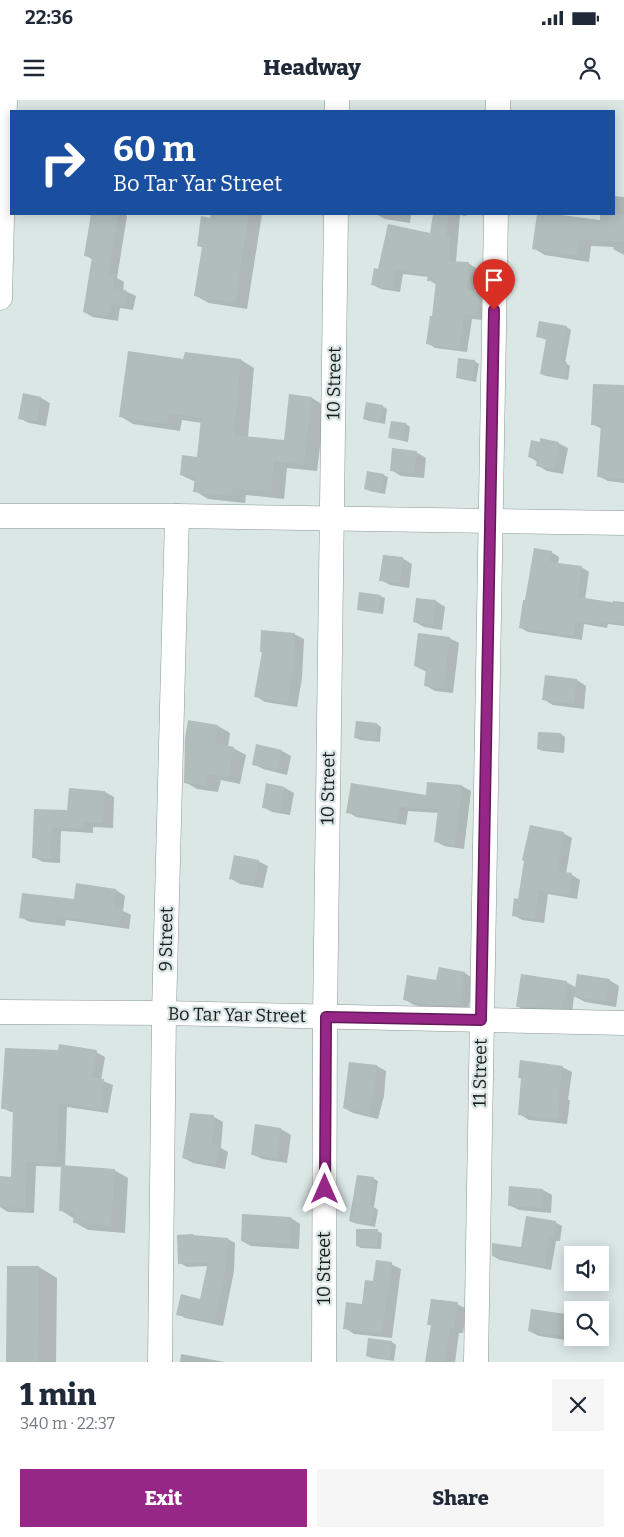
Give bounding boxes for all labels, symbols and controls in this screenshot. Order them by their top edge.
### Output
text: 22:36 [25,6,73,29]
icon: menu [20,54,48,82]
text: Headway [263,54,361,81]
icon: person [576,54,604,82]
text: 60 m [113,128,196,170]
icon: right [30,130,95,195]
text: Bo Tar Yar Street [113,170,282,197]
pin [473,259,515,310]
icon: arrive [480,266,508,294]
street label: 10 Street [322,346,346,420]
street label: 10 Street [316,751,340,825]
street label: 9 Street [154,906,178,972]
street label: Bo Tar Yar Street [168,1003,307,1027]
street label: 11 Street [468,1038,492,1108]
position arrow [298,1162,350,1214]
street label: 10 Street [313,1231,335,1305]
map controls [564,1246,609,1346]
button: sound [564,1246,609,1291]
button: search [564,1301,609,1346]
text: 1 min [20,1377,96,1413]
button: close [552,1379,604,1431]
text: 340 m · 22:37 [20,1414,115,1433]
button: Exit [20,1469,307,1527]
button: Share [317,1469,604,1527]

